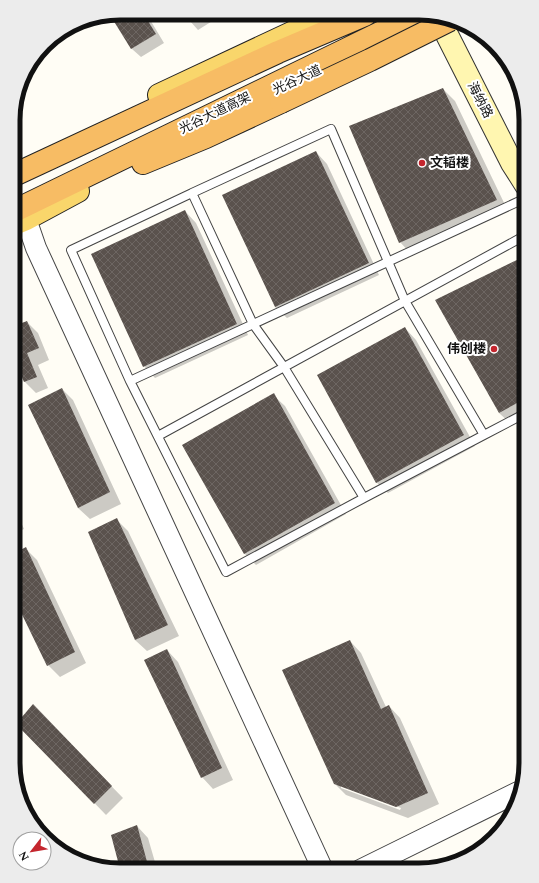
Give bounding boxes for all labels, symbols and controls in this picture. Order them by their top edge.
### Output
street label: 光谷大道 [269,60,325,100]
street label: 海纳路 [462,78,498,122]
street label: 光谷大道高架 [176,87,254,139]
place label: 文韬楼 [430,153,469,173]
marker: 文韬楼 [417,158,427,168]
place label: 伟创楼 [447,339,486,359]
marker: 伟创楼 [489,344,499,354]
north arrow [12,831,52,871]
text: N [14,848,33,864]

